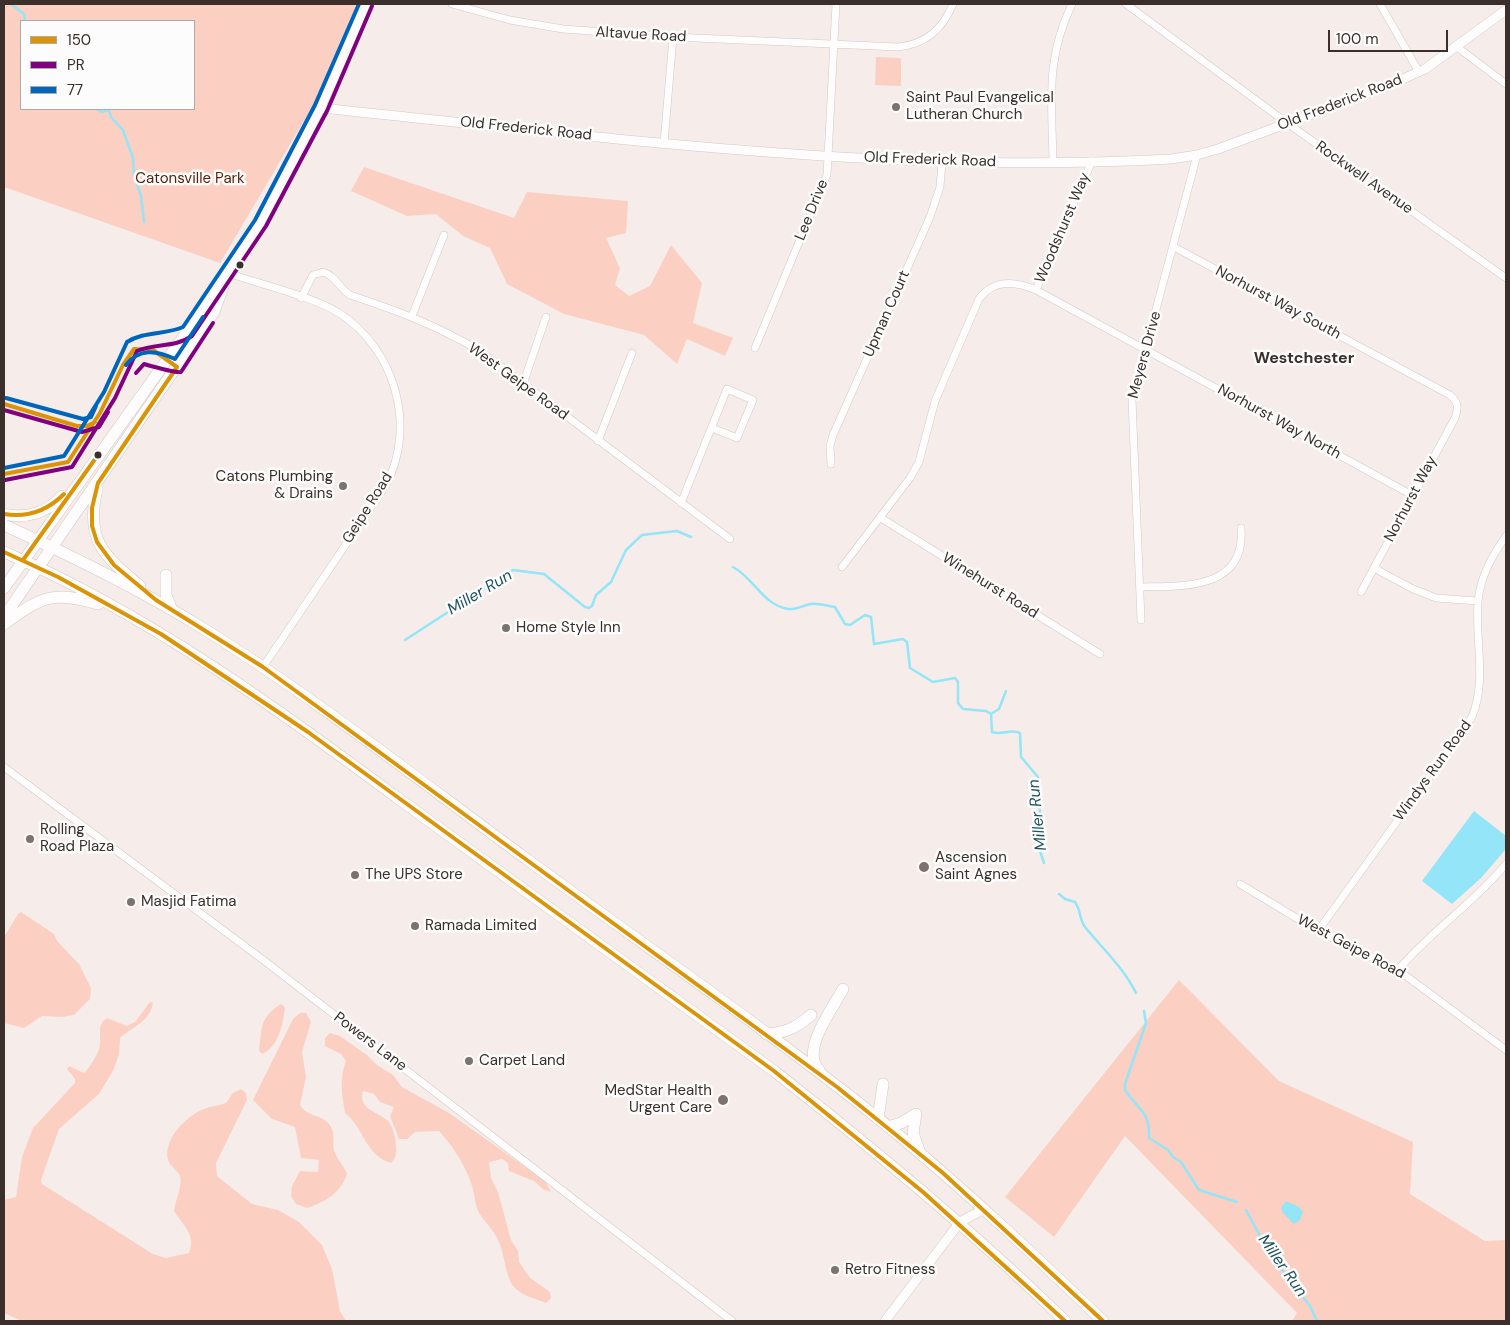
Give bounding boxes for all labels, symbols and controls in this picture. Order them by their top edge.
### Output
legend [20,20,195,110]
scale bar [1330,20,1450,52]
street label: Altavue Road [595,24,687,46]
text: 100 m [1336,29,1379,49]
text: 150 [67,30,91,50]
text: PR [67,55,85,75]
street label: Old Frederick Road [1275,71,1405,135]
text: 77 [67,80,83,100]
place label: Saint Paul Evangelical Lutheran Church [906,89,1054,124]
marker: Saint Paul Evangelical Lutheran Church [890,101,902,113]
street label: Old Frederick Road [459,113,593,145]
street label: Rockwell Avenue [1312,138,1416,218]
street label: Old Frederick Road [864,149,996,171]
park label: Catonsville Park [135,170,245,188]
street label: Woodshurst Way [1032,170,1094,286]
street label: Lee Drive [792,177,832,243]
unlabelled marker [235,260,245,270]
street label: Norhurst Way South [1212,262,1344,344]
street label: Upman Court [860,268,914,360]
street label: Meyers Drive [1125,309,1165,401]
street label: West Geipe Road [464,340,572,424]
district label: Westchester [1254,349,1354,369]
street label: Norhurst Way North [1214,381,1344,463]
unlabelled marker [93,450,103,460]
street label: Norhurst Way [1381,453,1441,545]
place label: Catons Plumbing & Drains [216,468,333,503]
street label: Geipe Road [339,469,397,547]
marker: Catons Plumbing & Drains [337,480,349,492]
street label: Winehurst Road [939,549,1041,623]
water label: Miller Run [444,566,516,620]
place label: Home Style Inn [516,619,620,637]
marker: Home Style Inn [500,622,512,634]
street label: Windys Run Road [1390,717,1476,825]
water label: Miller Run [1025,778,1051,852]
place label: Rolling Road Plaza [40,821,114,856]
marker: Rolling Road Plaza [24,833,36,845]
place label: Ascension Saint Agnes [935,849,1017,884]
marker: Ascension Saint Agnes [917,860,931,874]
place label: The UPS Store [365,866,463,884]
marker: The UPS Store [349,869,361,881]
place label: Masjid Fatima [141,893,236,911]
marker: Masjid Fatima [125,896,137,908]
street label: West Geipe Road [1294,911,1408,983]
place label: Ramada Limited [425,917,537,935]
marker: Ramada Limited [409,920,421,932]
street label: Powers Lane [330,1009,410,1075]
place label: Carpet Land [479,1052,565,1070]
marker: Carpet Land [463,1055,475,1067]
place label: MedStar Health Urgent Care [604,1082,712,1117]
marker: MedStar Health Urgent Care [716,1093,730,1107]
water label: Miller Run [1253,1231,1311,1301]
place label: Retro Fitness [845,1261,935,1279]
marker: Retro Fitness [829,1264,841,1276]

